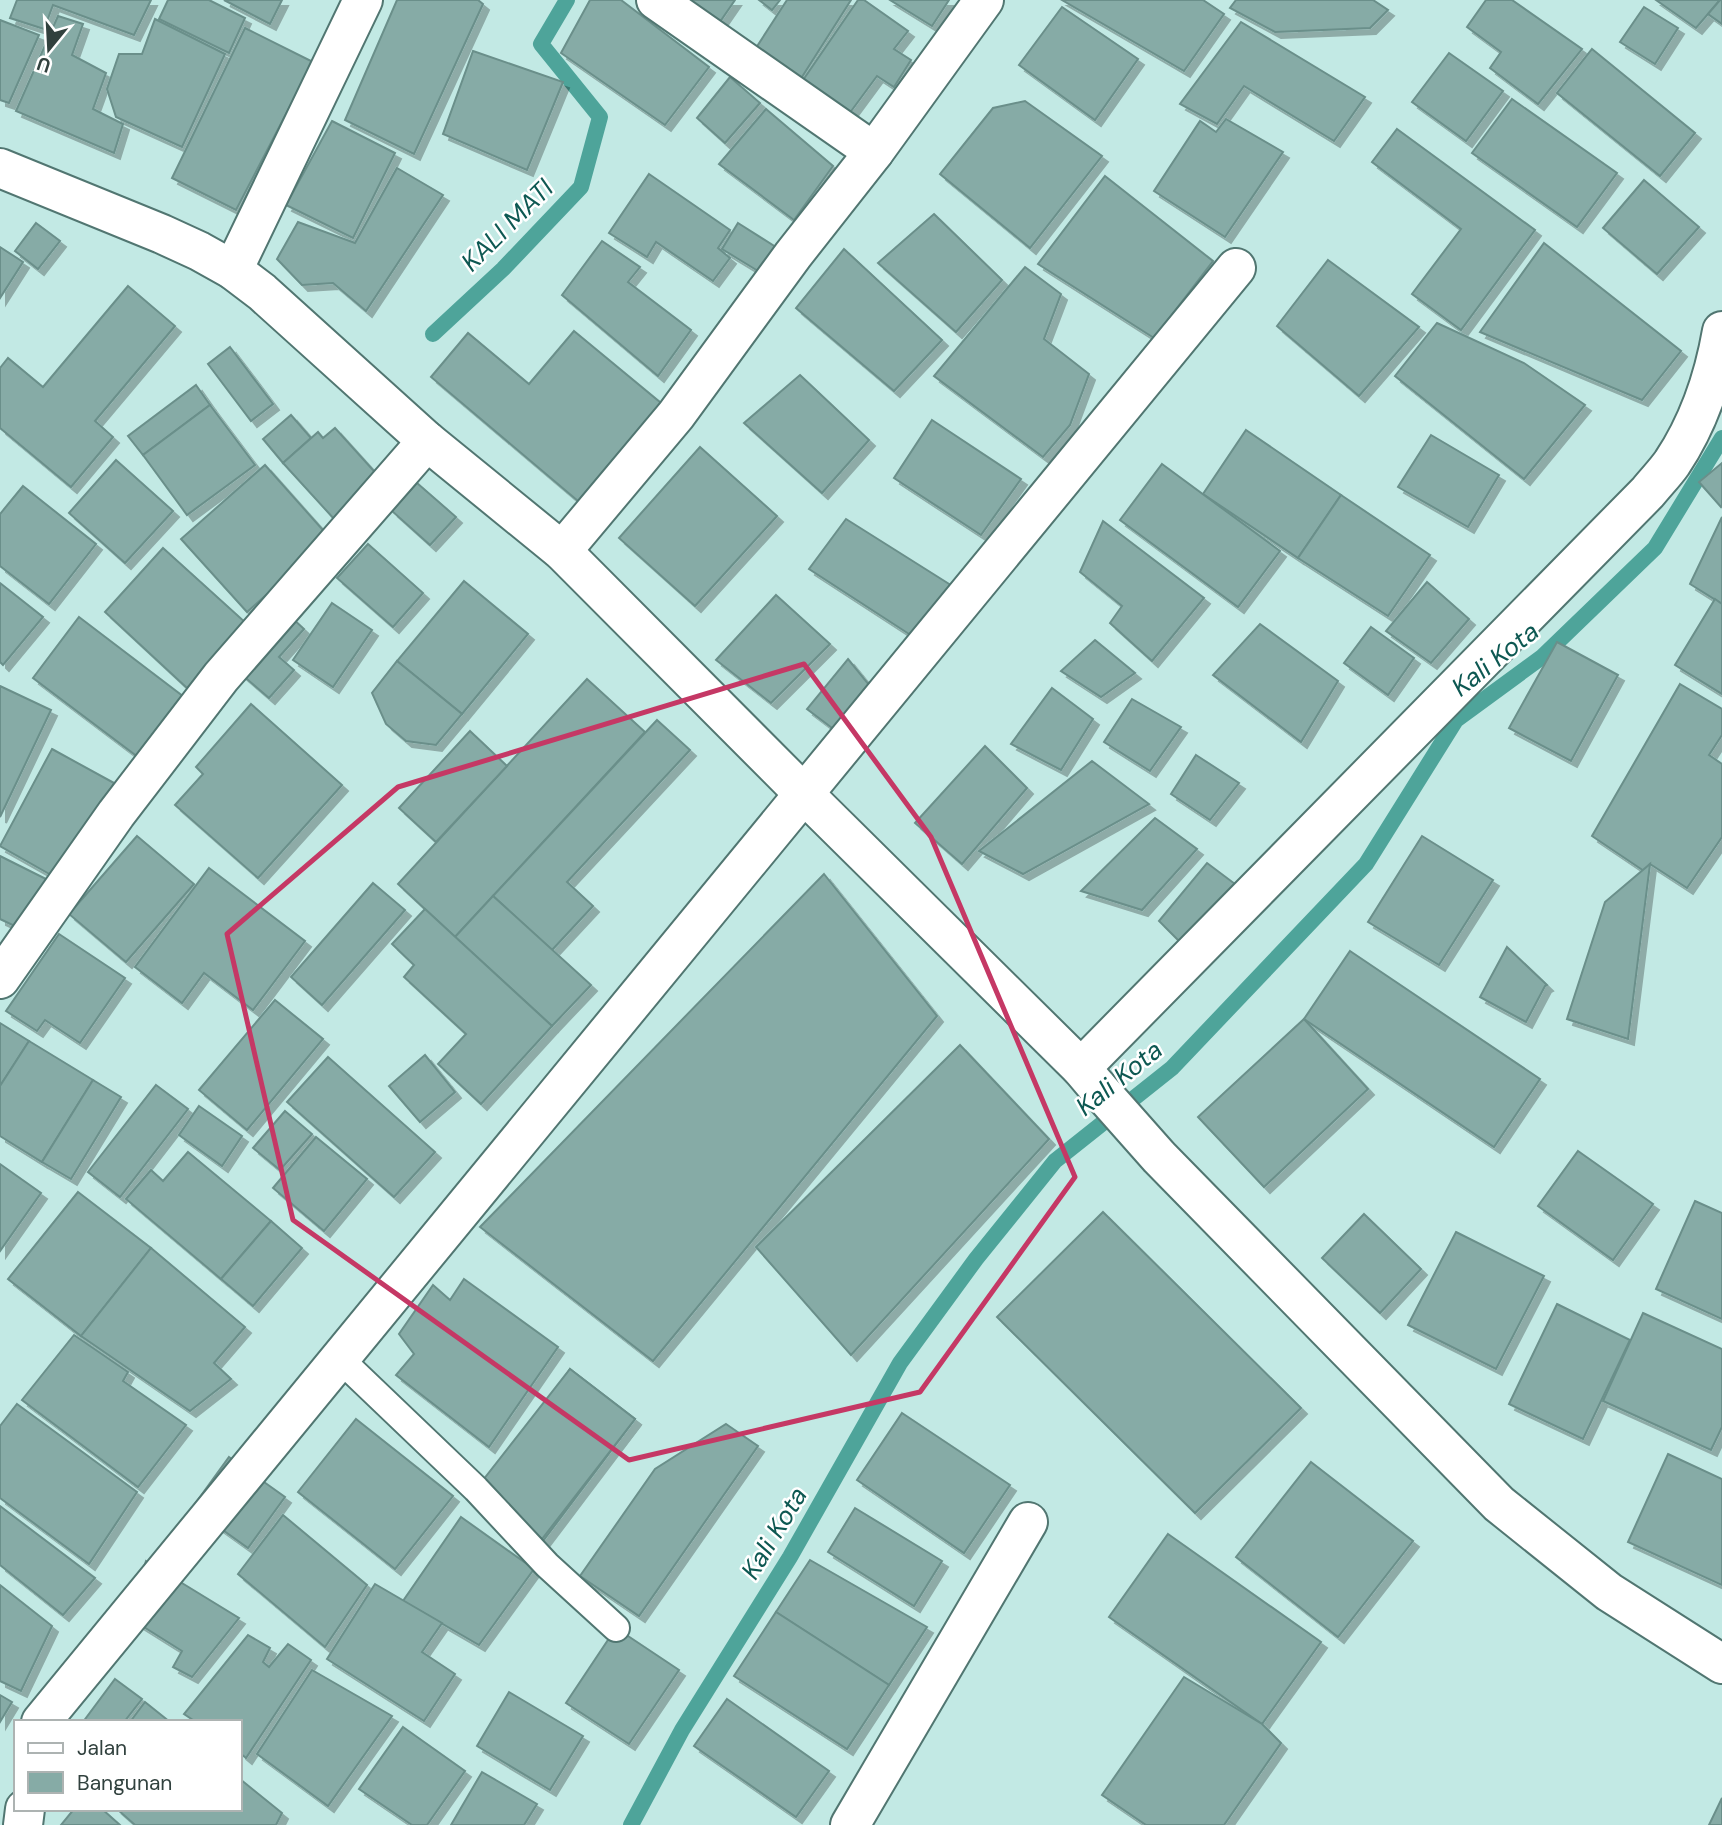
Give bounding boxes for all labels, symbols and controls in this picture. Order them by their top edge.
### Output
north arrow [14,14,84,84]
text: U [34,51,54,79]
water label: KALI MATI [453,171,561,279]
water label: Kali Kota [1444,614,1546,704]
water label: Kali Kota [1069,1033,1169,1123]
water label: Kali Kota [733,1481,815,1585]
legend [14,1720,242,1811]
text: Jalan [77,1734,127,1762]
text: Bangunan [77,1769,172,1797]

